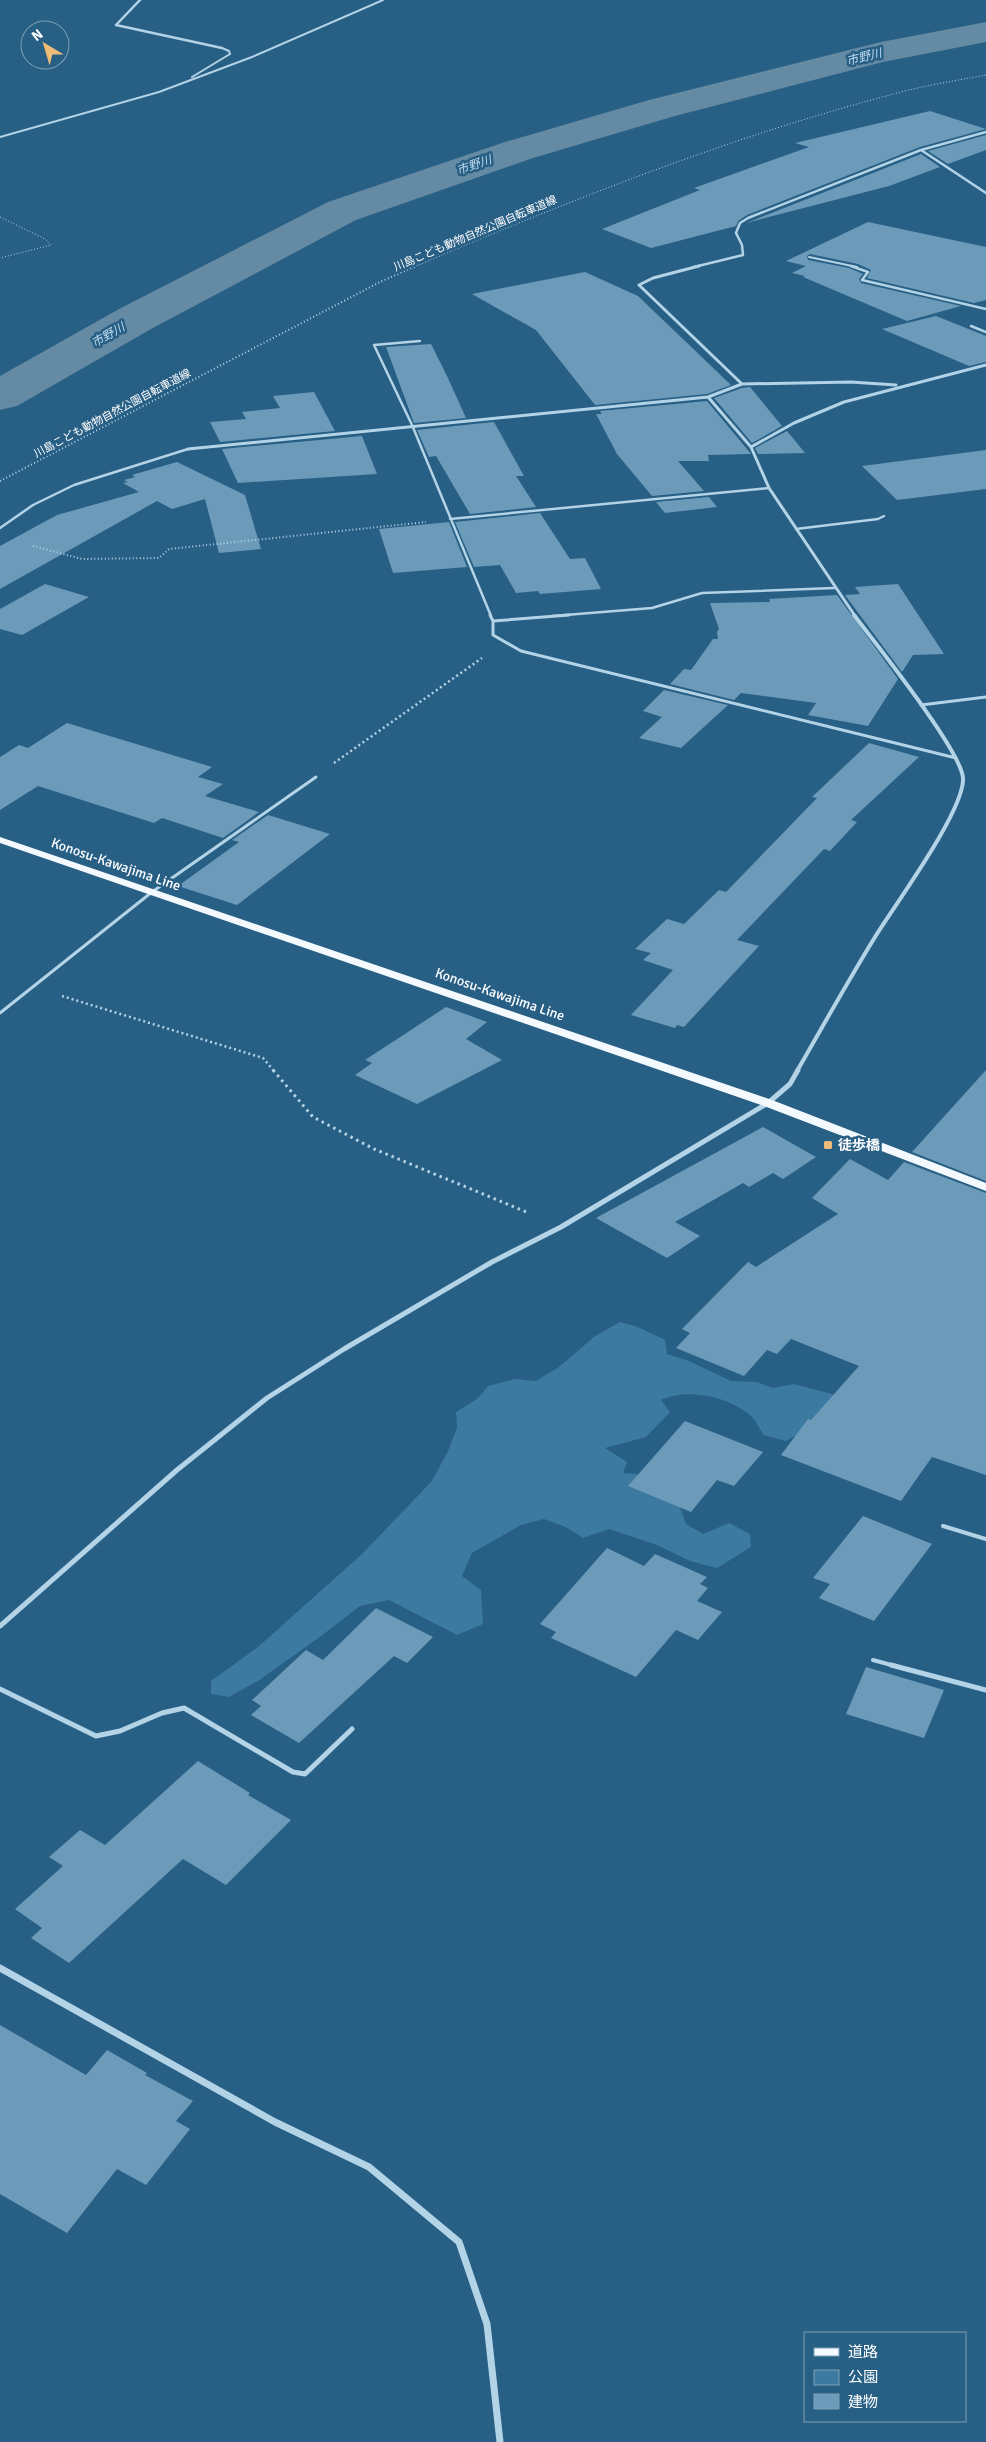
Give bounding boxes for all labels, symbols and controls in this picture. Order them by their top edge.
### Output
north arrow [20,20,70,70]
text: N [28,25,46,45]
water label: 市野川 [845,45,885,69]
water label: 市野川 [455,152,496,178]
street label: 川島こども動物自然公園自転車道線 [392,193,559,274]
water label: 市野川 [89,319,129,351]
street label: 川島こども動物自然公園自転車道線 [31,366,193,460]
street label: Konosu-Kawajima Line [49,834,183,895]
street label: Konosu-Kawajima Line [433,964,567,1025]
place label: 徒歩橋 [838,1137,880,1154]
marker: 徒歩橋 [822,1139,834,1151]
legend [804,2332,966,2422]
text: 道路 [848,2343,878,2361]
text: 公園 [848,2368,878,2386]
text: 建物 [848,2393,878,2411]

